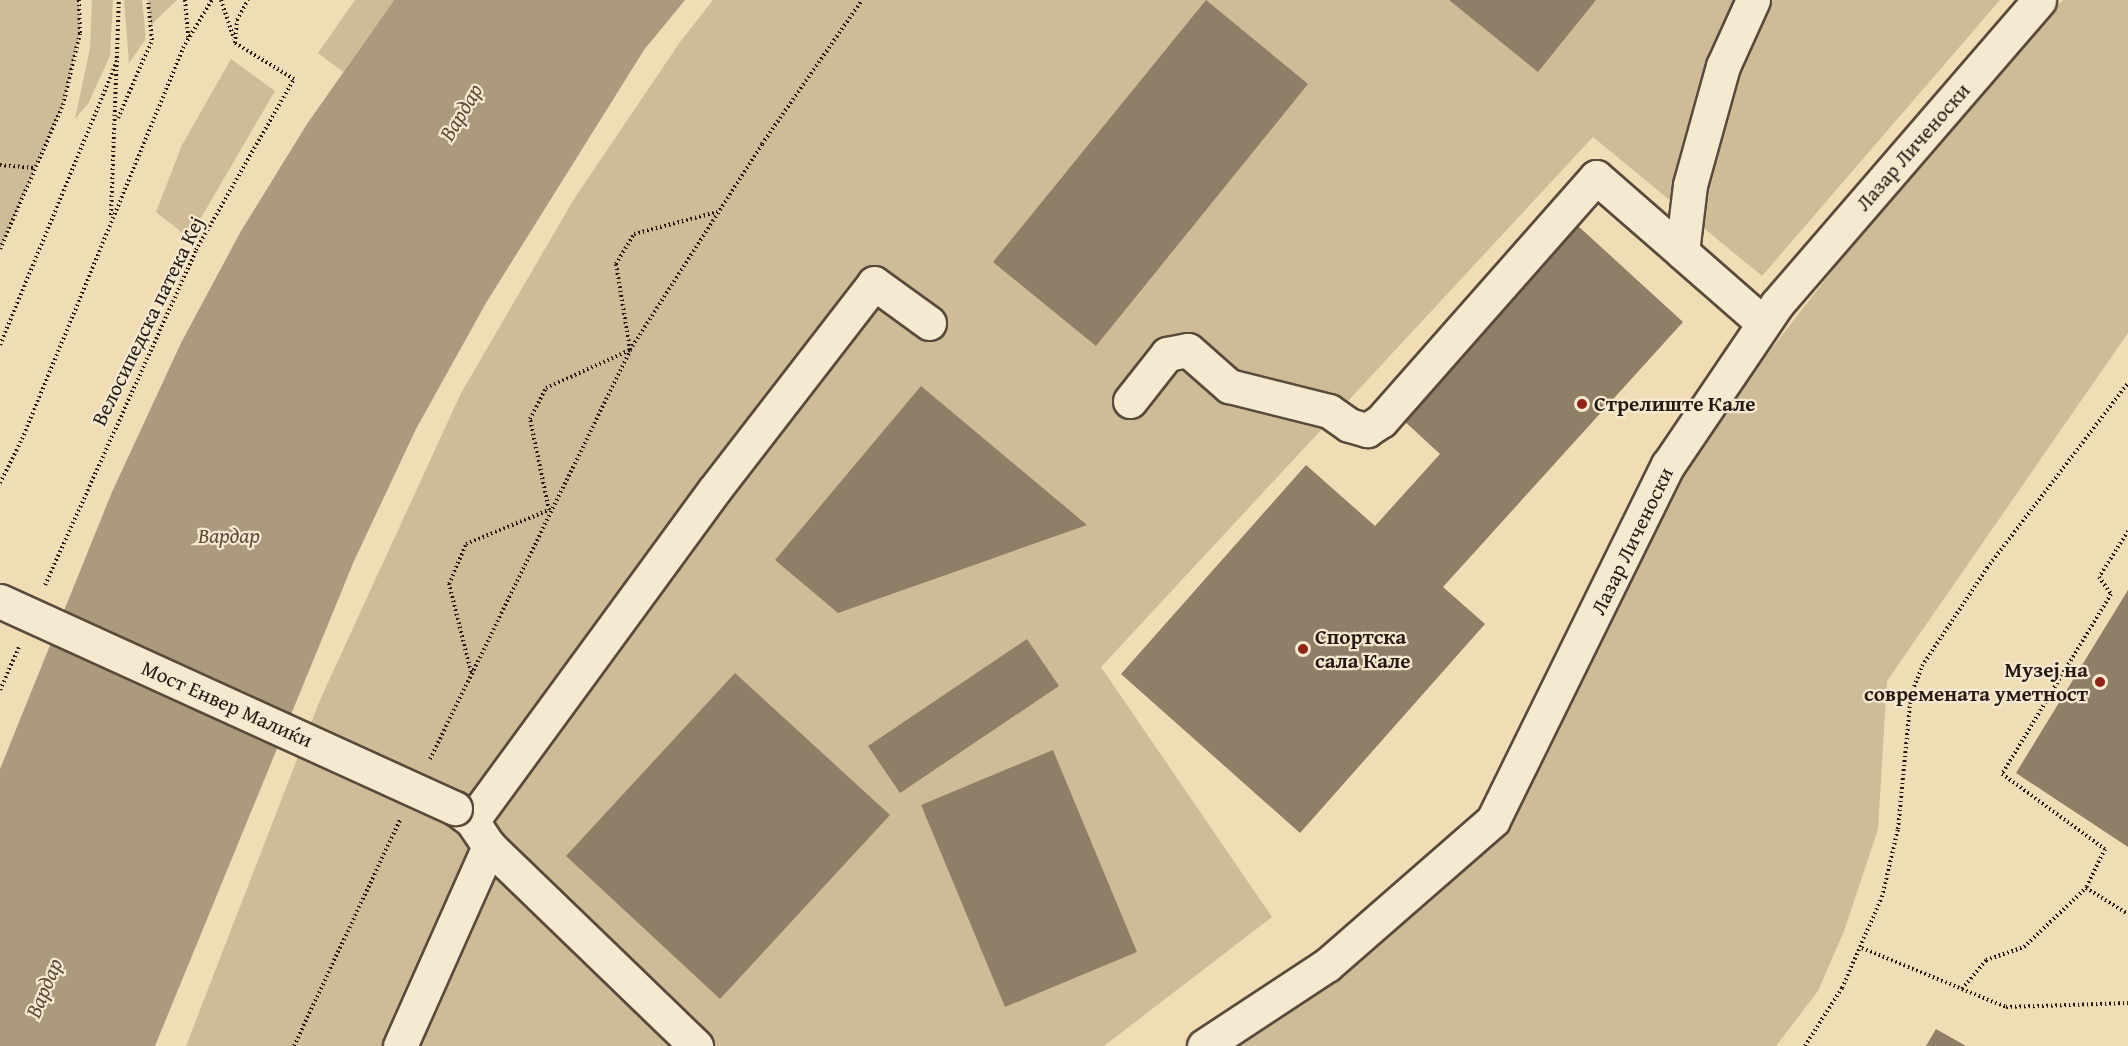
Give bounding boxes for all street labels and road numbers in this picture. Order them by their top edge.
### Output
street label: Лазар Личеноски [1851,78,1975,216]
street label: Велосипедска патека Кеј [86,212,210,430]
street label: Лазар Личеноски [1585,463,1679,619]
street label: Мост Енвер Малиќи [138,655,316,753]

